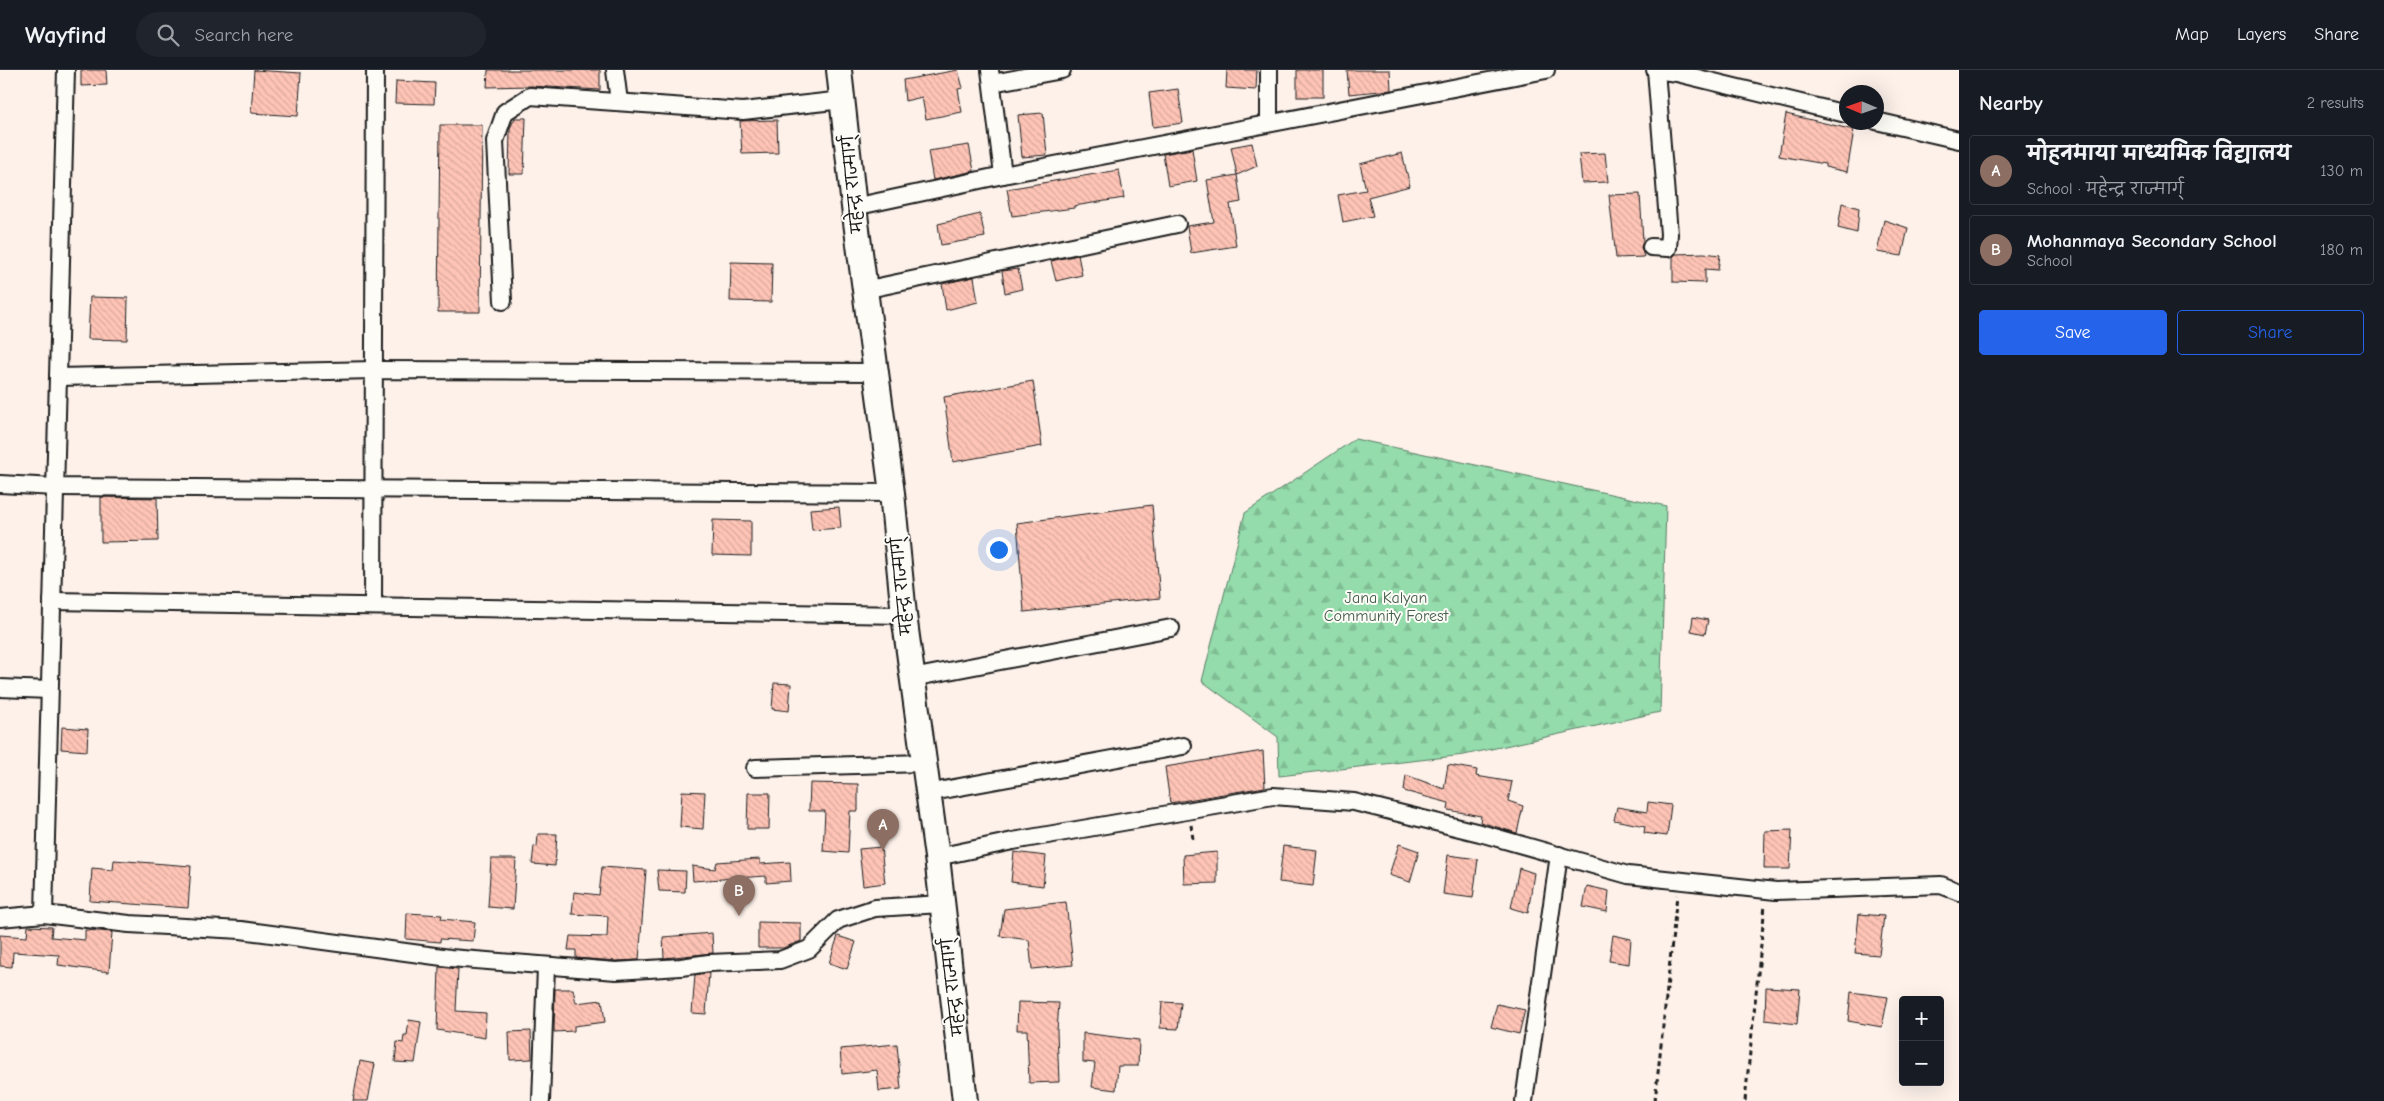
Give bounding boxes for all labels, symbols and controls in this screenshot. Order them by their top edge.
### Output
search box [136,12,486,57]
text: Wayfind [25,21,106,49]
icon: search [154,21,182,49]
text: Search here [194,24,293,46]
text: Map [2175,24,2209,45]
text: Layers [2237,24,2286,45]
text: Share [2314,24,2359,45]
north arrow [1839,85,1884,130]
text: Nearby [1979,91,2043,115]
text: 2 results [2307,94,2364,112]
street label: महेन्द्र राज्मार्ग् [834,133,869,235]
text: मोहनमाया माध्यमिक विद्यालय [2027,143,2291,165]
text: A [1992,162,2000,180]
text: 130 m [2320,162,2363,180]
text: School · महेन्द्र राज्मार्ग् [2027,180,2184,198]
text: Mohanmaya Secondary School [2027,230,2277,252]
text: B [1991,241,2001,259]
text: 180 m [2320,241,2363,259]
text: School [2027,252,2073,270]
button: Save [1979,310,2167,355]
button: Share [2177,310,2364,355]
street label: महेन्द्र राज्मार्ग् [883,535,918,637]
your location [986,537,1012,563]
park label: Jana Kalyan Community Forest [1324,589,1449,625]
pin: A [867,809,899,850]
pin: B [723,875,755,916]
street label: महेन्द्र राज्मार्ग् [933,936,970,1038]
map controls [1899,996,1944,1086]
button: + [1899,996,1944,1041]
button: − [1899,1041,1944,1086]

